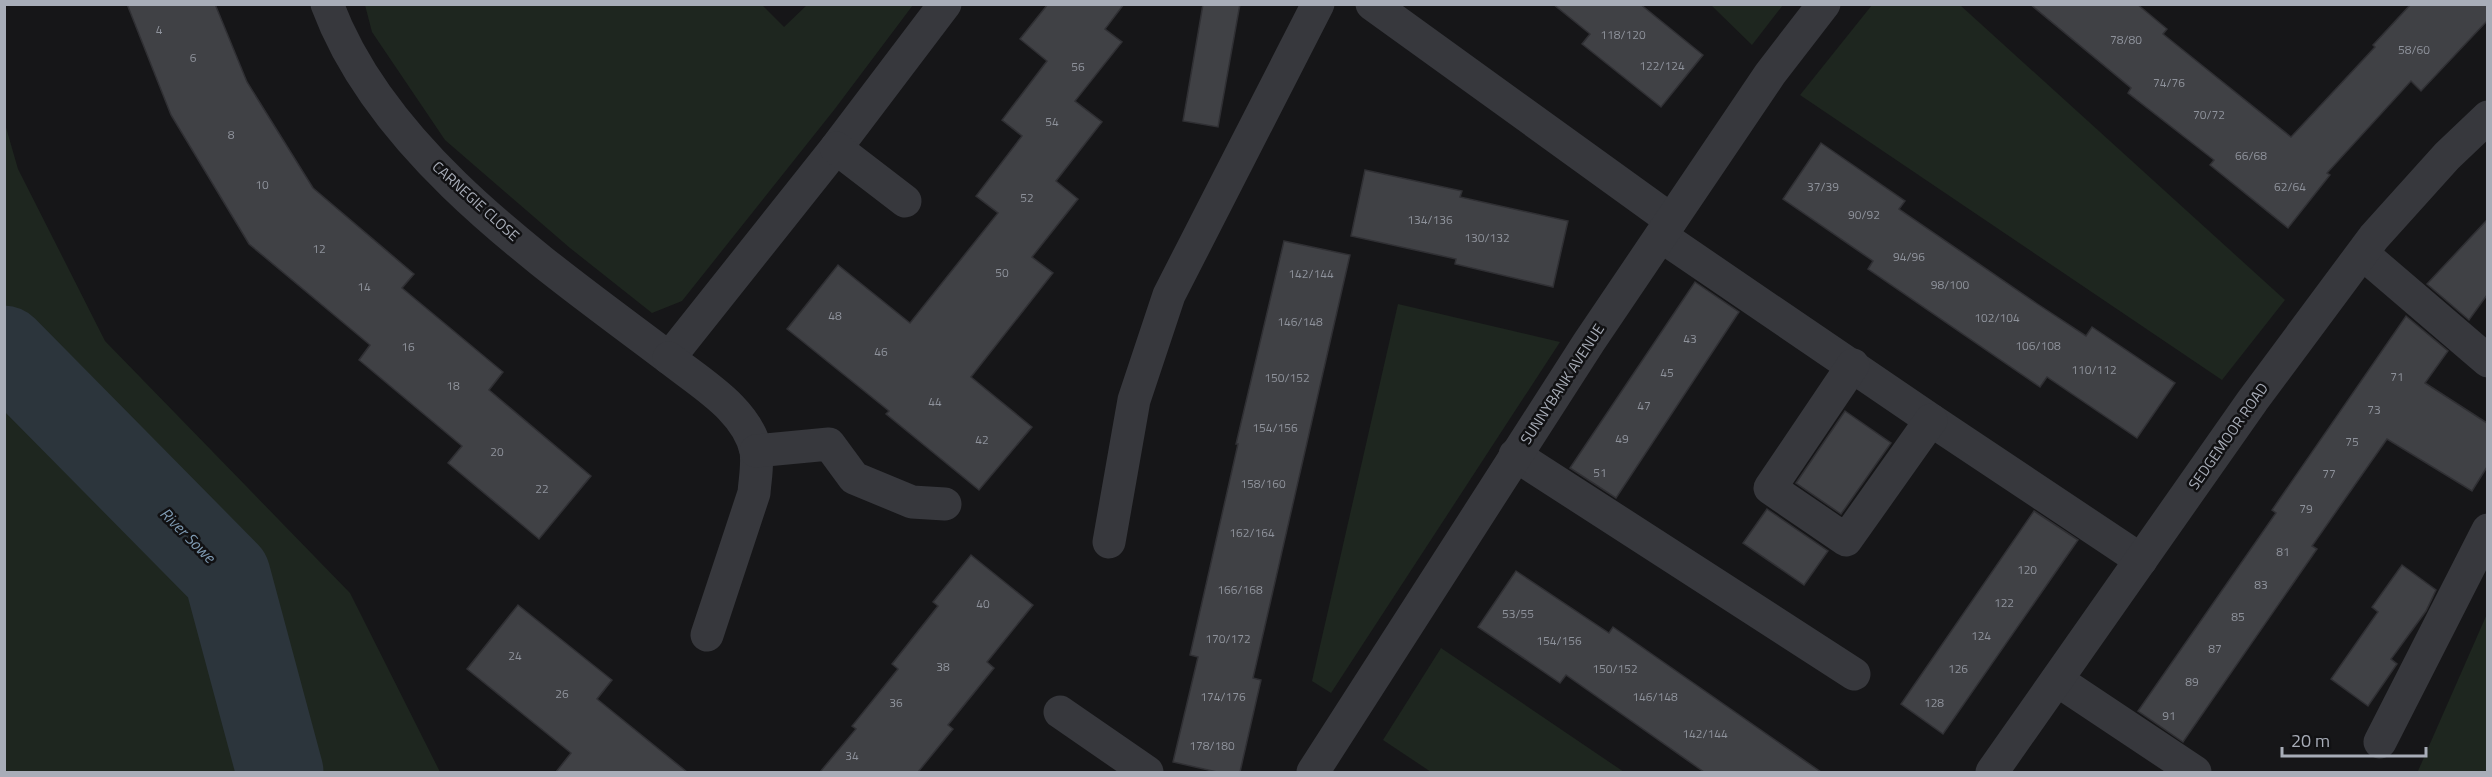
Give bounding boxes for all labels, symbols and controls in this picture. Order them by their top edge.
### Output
house number: 4 [156,20,163,39]
house number: 118/120 [1600,25,1646,44]
house number: 78/80 [2110,30,2142,49]
house number: 58/60 [2398,40,2430,59]
house number: 6 [190,48,197,67]
house number: 122/124 [1639,56,1685,75]
house number: 56 [1071,57,1085,76]
house number: 74/76 [2153,73,2185,92]
house number: 70/72 [2193,105,2225,124]
house number: 54 [1045,112,1059,131]
house number: 8 [228,125,235,144]
house number: 66/68 [2235,146,2267,165]
street label: CARNEGIE CLOSE [427,155,525,247]
house number: 10 [255,175,269,194]
house number: 37/39 [1807,177,1839,196]
house number: 62/64 [2274,177,2306,196]
house number: 52 [1020,188,1034,207]
house number: 90/92 [1848,205,1880,224]
house number: 134/136 [1407,210,1453,229]
house number: 130/132 [1464,228,1510,247]
house number: 12 [312,239,326,258]
house number: 94/96 [1893,247,1925,266]
house number: 50 [995,263,1009,282]
house number: 142/144 [1288,264,1334,283]
house number: 98/100 [1931,275,1970,294]
house number: 14 [357,277,371,296]
house number: 48 [828,306,842,325]
house number: 102/104 [1974,308,2020,327]
house number: 146/148 [1277,312,1323,331]
street label: SUNNYBANK AVENUE [1514,319,1610,449]
house number: 43 [1683,329,1697,348]
house number: 106/108 [2015,336,2061,355]
house number: 16 [401,337,415,356]
house number: 46 [874,342,888,361]
house number: 110/112 [2071,360,2117,379]
house number: 45 [1660,363,1674,382]
house number: 71 [2390,367,2404,386]
house number: 150/152 [1264,368,1310,387]
house number: 18 [446,376,460,395]
street label: SEDGEMOOR ROAD [2182,378,2274,494]
house number: 44 [928,392,942,411]
house number: 47 [1637,396,1651,415]
house number: 73 [2367,400,2381,419]
house number: 154/156 [1252,418,1298,437]
house number: 49 [1615,429,1629,448]
house number: 42 [975,430,989,449]
house number: 75 [2345,432,2359,451]
house number: 20 [490,442,504,461]
house number: 51 [1593,463,1607,482]
house number: 77 [2322,464,2336,483]
house number: 158/160 [1240,474,1286,493]
house number: 22 [535,479,549,498]
house number: 79 [2299,499,2313,518]
water label: River Sowe [155,502,222,569]
house number: 162/164 [1229,523,1275,542]
house number: 81 [2276,542,2290,561]
house number: 120 [2017,560,2037,579]
house number: 83 [2254,575,2268,594]
house number: 166/168 [1217,580,1263,599]
house number: 122 [1994,593,2014,612]
house number: 40 [976,594,990,613]
house number: 53/55 [1502,604,1534,623]
house number: 85 [2231,607,2245,626]
house number: 124 [1971,626,1991,645]
house number: 170/172 [1205,629,1251,648]
house number: 154/156 [1536,631,1582,650]
house number: 87 [2208,639,2222,658]
house number: 24 [508,646,522,665]
house number: 38 [936,657,950,676]
house number: 150/152 [1592,659,1638,678]
house number: 126 [1948,659,1968,678]
house number: 89 [2185,672,2199,691]
house number: 26 [555,684,569,703]
house number: 174/176 [1200,687,1246,706]
house number: 146/148 [1632,687,1678,706]
house number: 36 [889,693,903,712]
house number: 128 [1924,693,1944,712]
house number: 91 [2162,706,2176,725]
scale bar [2282,720,2426,758]
house number: 142/144 [1682,724,1728,743]
text: 20 m [2291,727,2330,754]
house number: 178/180 [1189,736,1235,755]
house number: 34 [845,746,859,765]

